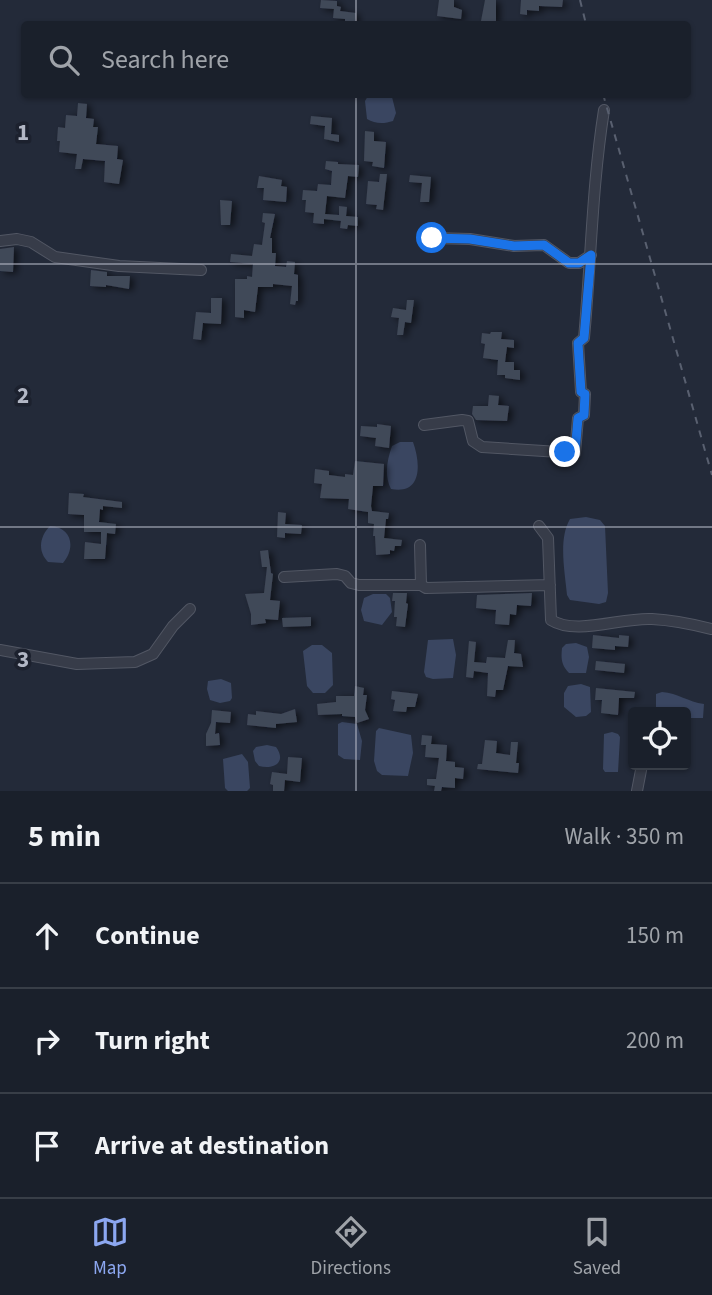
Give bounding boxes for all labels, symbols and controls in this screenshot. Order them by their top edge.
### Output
search box [21,21,691,98]
icon: search [45,41,83,79]
text: Search here [101,41,229,78]
text: 1 [17,116,29,149]
route start [416,222,447,253]
text: 2 [17,379,29,412]
route end [549,436,580,467]
text: 3 [17,643,29,676]
map controls [628,707,691,770]
button: locate [628,707,691,770]
text: 5 min [28,815,101,858]
text: Walk · 350 m [565,820,684,853]
icon: ahead [28,917,66,955]
text: Continue [95,917,200,954]
text: 150 m [626,919,684,952]
icon: right [28,1022,66,1060]
text: Turn right [95,1022,210,1059]
text: 200 m [626,1024,684,1057]
icon: arrive [28,1127,66,1165]
text: Arrive at destination [95,1127,329,1164]
tab: Map [91,1213,129,1282]
tab: Directions [311,1213,391,1282]
tab: Saved [573,1213,621,1282]

